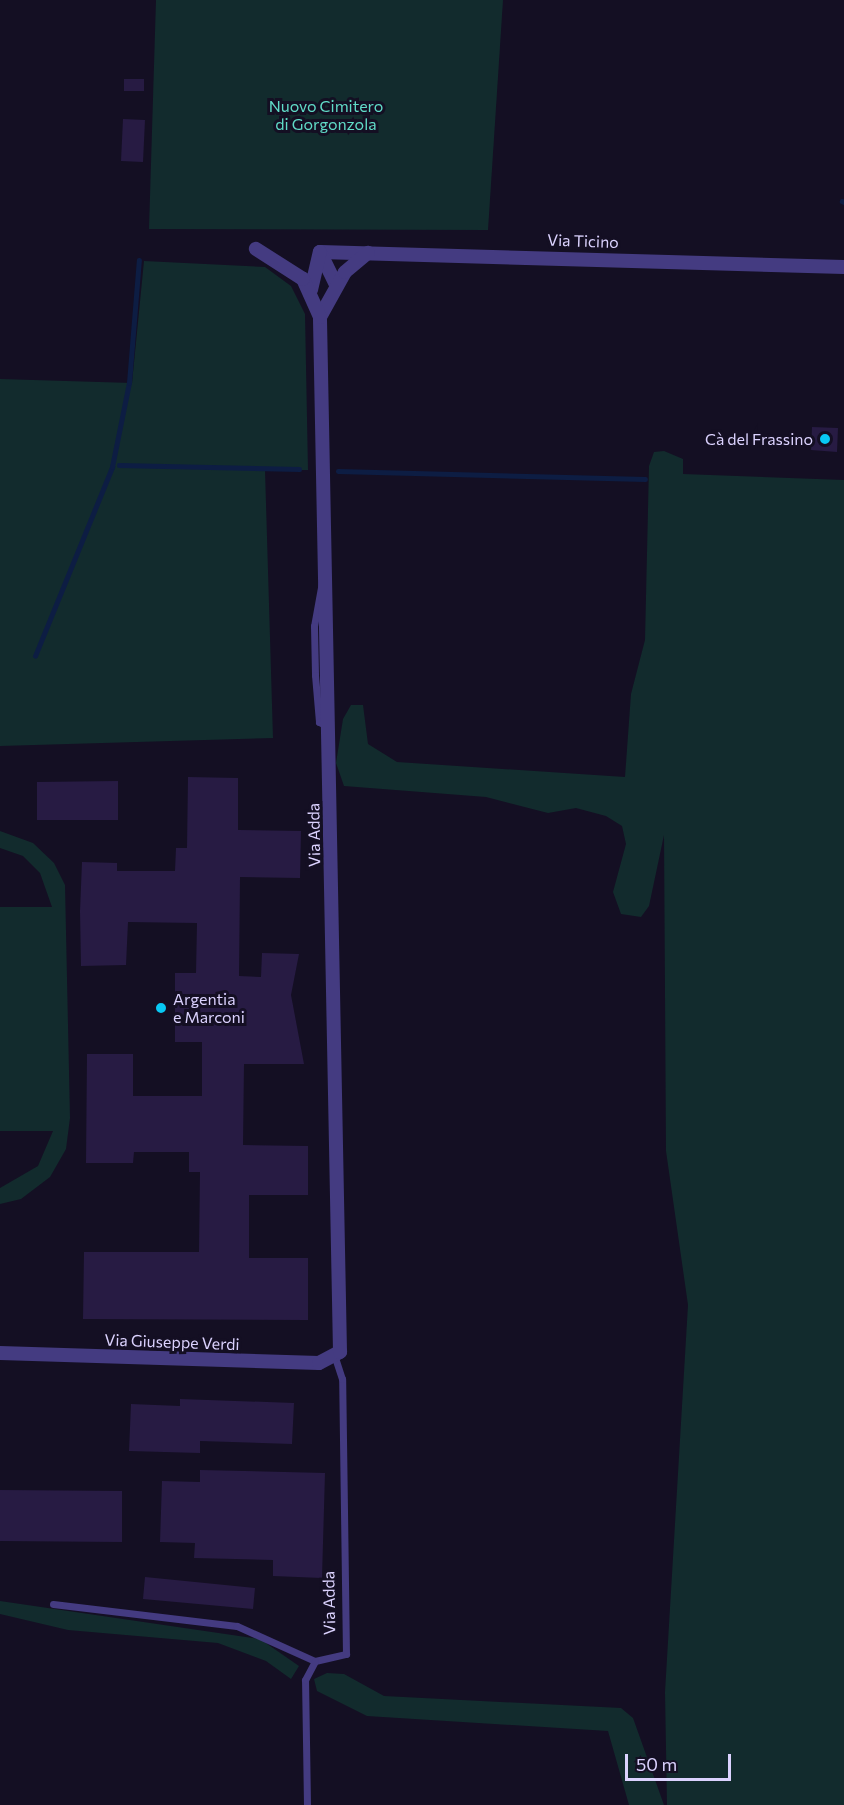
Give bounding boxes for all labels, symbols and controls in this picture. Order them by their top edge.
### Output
park label: Nuovo Cimitero di Gorgonzola [269,96,383,134]
street label: Via Ticino [547,230,619,252]
place label: Cà del Frassino [705,429,813,449]
marker: Cà del Frassino [818,432,832,446]
street label: Via Adda [304,803,324,867]
place label: Argentia e Marconi [173,989,245,1027]
marker: Argentia e Marconi [154,1001,168,1015]
street label: Via Giuseppe Verdi [104,1330,240,1354]
street label: Via Adda [319,1571,339,1635]
scale bar [628,1742,734,1780]
text: 50 m [636,1753,677,1775]

